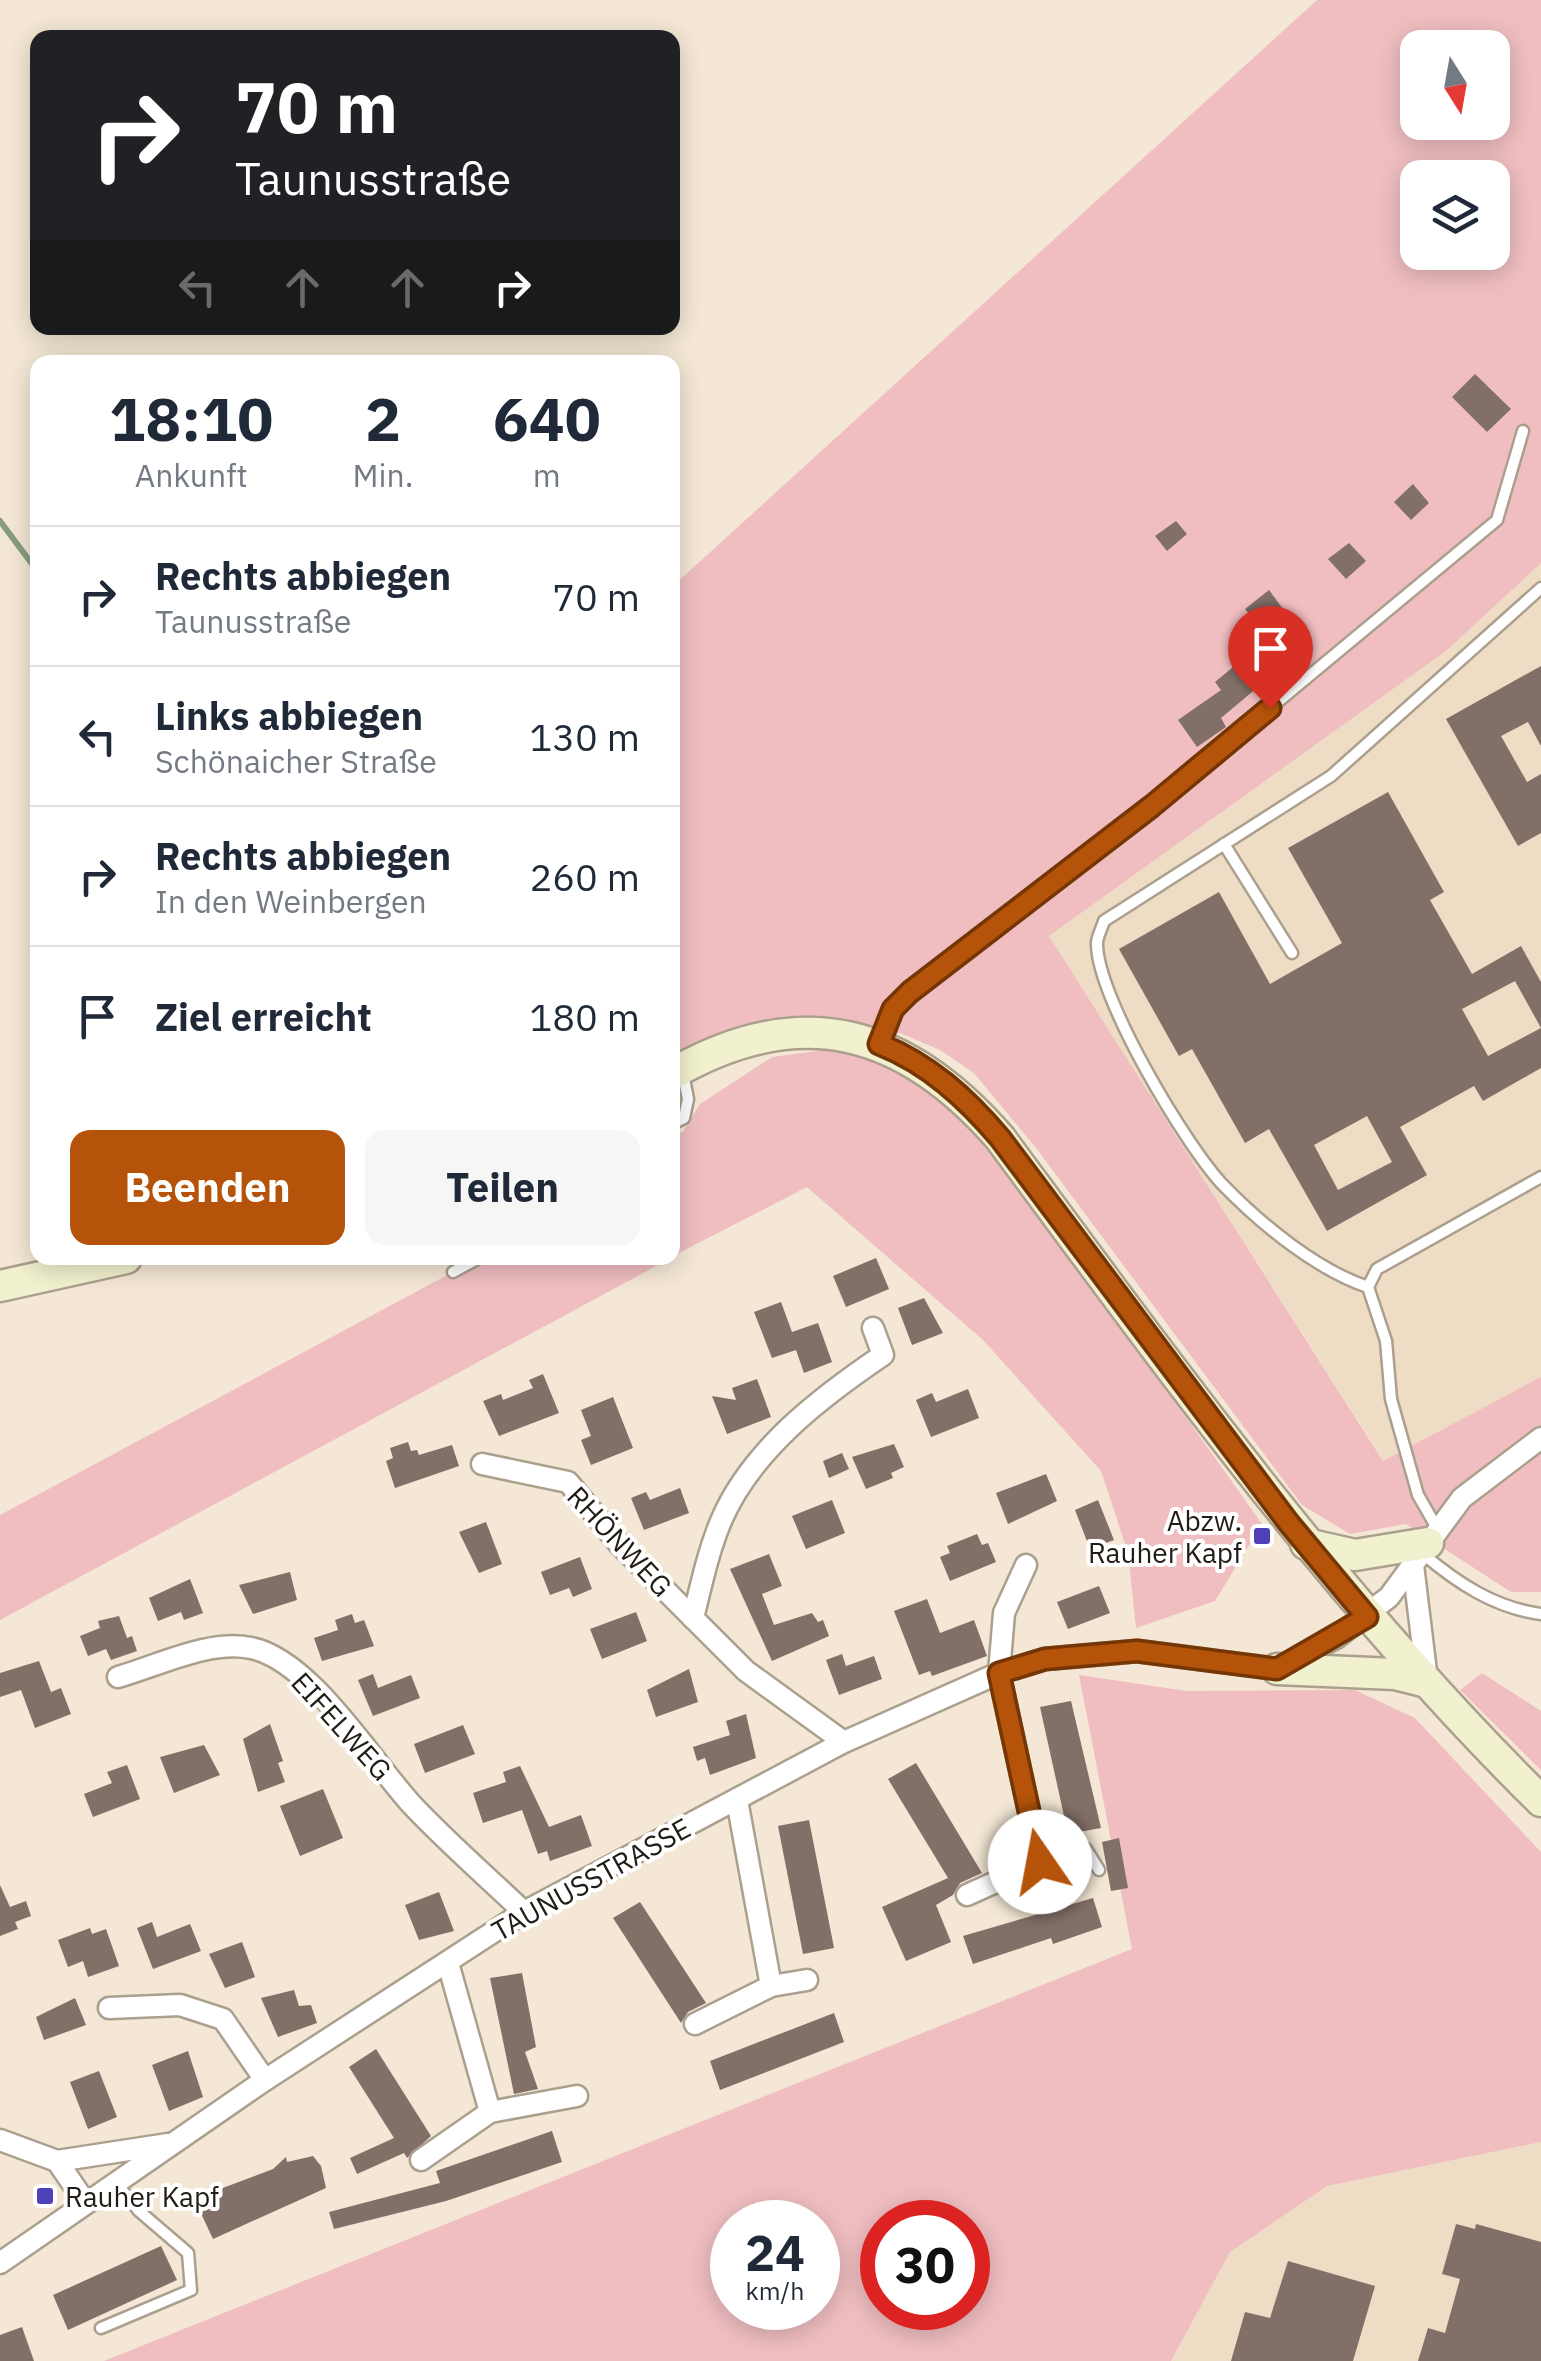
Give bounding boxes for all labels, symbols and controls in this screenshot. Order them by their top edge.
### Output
north arrow [1400,30,1510,140]
map controls [1400,30,1510,270]
text: 70 m [235,61,398,152]
icon: right [70,70,200,200]
text: Taunusstraße [235,149,511,207]
button: layers [1400,160,1510,270]
icon: left [170,260,225,315]
icon: ahead [275,260,330,315]
icon: ahead [380,260,435,315]
icon: right [485,260,540,315]
text: 18:10 [109,379,273,458]
text: 2 [365,379,401,458]
text: 640 [493,379,601,458]
text: Ankunft [135,454,248,496]
text: Min. [352,454,413,496]
text: m [533,454,561,496]
text: Rechts abbiegen [155,551,451,600]
icon: right [70,569,125,624]
text: 70 m [552,572,640,621]
text: Taunusstraße [155,600,351,642]
pin [1228,606,1313,709]
icon: arrive [1243,621,1298,676]
text: Links abbiegen [155,691,423,740]
icon: left [70,709,125,764]
text: 130 m [529,712,640,761]
text: Schönaicher Straße [155,740,437,782]
text: Rechts abbiegen [155,831,451,880]
icon: right [70,849,125,904]
text: 260 m [529,852,640,901]
text: In den Weinbergen [155,880,427,922]
icon: arrive [70,989,125,1044]
text: Ziel erreicht [155,992,372,1041]
text: 180 m [529,992,640,1041]
button: Beenden [70,1130,345,1245]
button: Teilen [365,1130,640,1245]
street label: RHÖNWEG [559,1478,681,1604]
place label: Abzw. Rauher Kapf [1088,1502,1242,1571]
marker: Abzw. Rauher Kapf [1251,1525,1273,1547]
street label: EIFELWEG [284,1664,400,1788]
street label: TAUNUSSTRASSE [485,1809,697,1949]
position arrow [988,1810,1092,1914]
place label: Rauher Kapf [65,2178,219,2215]
marker: Rauher Kapf [34,2185,56,2207]
speed limit sign: 30 [860,2200,990,2330]
text: 24 [745,2220,805,2285]
text: km/h [746,2274,804,2307]

